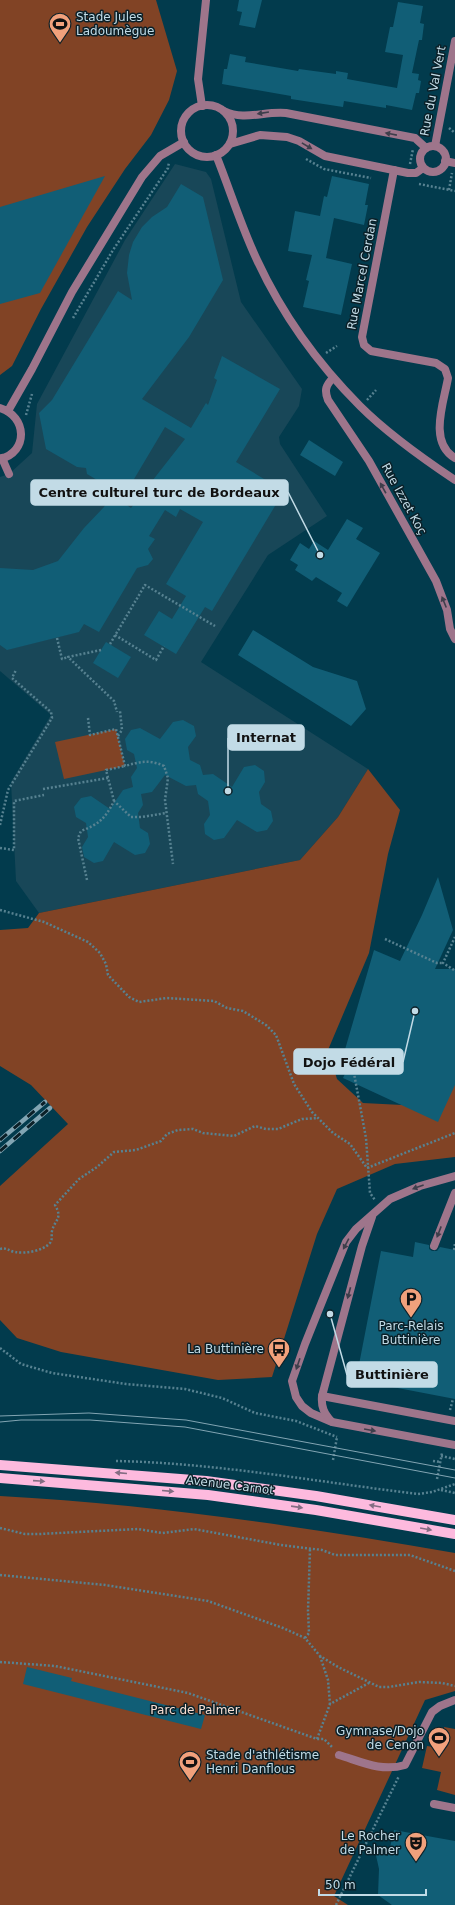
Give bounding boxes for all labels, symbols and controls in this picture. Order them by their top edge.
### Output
place label: Stade Jules Ladoumègue [76,10,154,38]
sports icon: Stade Jules Ladoumègue [47,11,73,44]
street label: Rue du Val Vert [417,44,449,137]
one-way arrow [257,110,269,116]
one-way arrow [385,130,397,136]
one-way arrow [301,143,313,150]
street label: Rue Marcel Cerdan [344,217,380,331]
street label: Rue Izzet Koç [379,461,429,537]
callout: Centre culturel turc de Bordeaux [31,480,288,505]
one-way arrow [380,482,387,493]
text: Centre culturel turc de Bordeaux [38,485,280,500]
one-way arrow [441,596,447,608]
callout: Internat [228,725,304,750]
text: Internat [236,730,296,745]
callout: Dojo Fédéral [294,1049,403,1074]
text: Dojo Fédéral [303,1055,395,1070]
one-way arrow [411,1184,423,1190]
one-way arrow [435,1227,441,1239]
one-way arrow [343,1238,349,1250]
parking icon: Parc-Relais Buttinière [398,1286,424,1319]
one-way arrow [346,1288,352,1300]
place label: Parc-Relais Buttinière [378,1319,444,1347]
bus stop icon: La Buttinière [266,1336,292,1369]
place label: La Buttinière [187,1342,264,1356]
one-way arrow [295,1359,301,1371]
callout: Buttinière [347,1362,437,1387]
text: Buttinière [355,1367,429,1382]
one-way arrow [364,1427,376,1433]
one-way arrow [115,1470,127,1477]
street label: Avenue Carnot [185,1473,275,1497]
one-way arrow [33,1477,45,1484]
one-way arrow [162,1488,175,1495]
one-way arrow [369,1503,381,1509]
one-way arrow [291,1504,304,1510]
one-way arrow [420,1526,432,1532]
park label: Parc de Palmer [150,1703,240,1717]
place label: Gymnase/Dojo de Cenon [336,1724,424,1752]
sports icon: Gymnase/Dojo de Cenon [426,1725,452,1758]
place label: Stade d'athlétisme Henri Danflous [206,1748,319,1776]
sports icon: Stade d'athlétisme Henri Danflous [177,1749,203,1782]
place label: Le Rocher de Palmer [340,1829,400,1857]
theatre icon: Le Rocher de Palmer [403,1830,429,1863]
scale bar [319,1871,426,1897]
text: 50 m [325,1878,356,1892]

